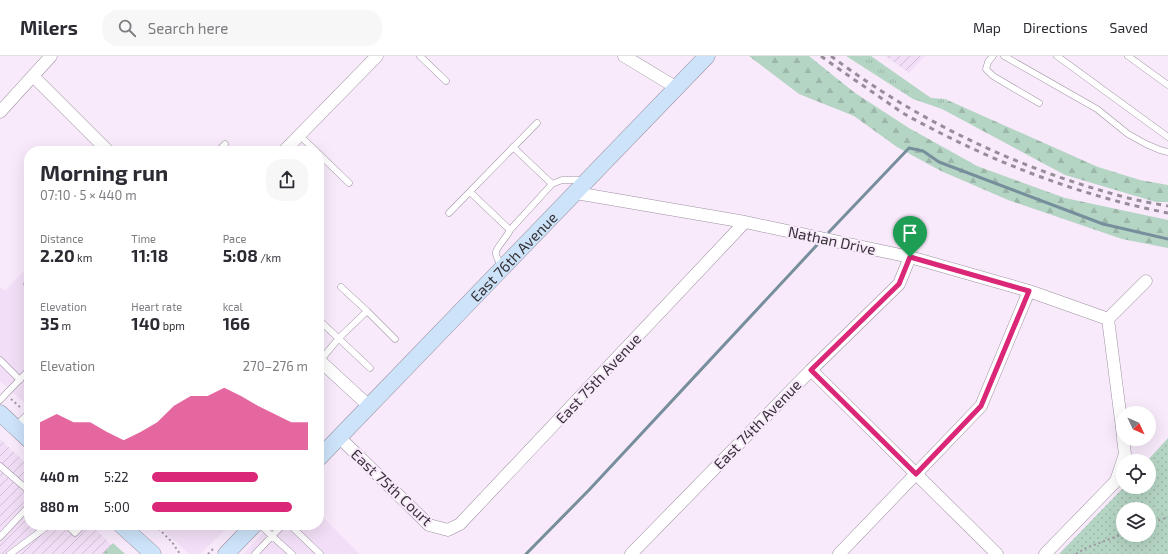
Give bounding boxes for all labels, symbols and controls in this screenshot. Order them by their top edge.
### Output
search box [102,10,382,46]
text: Milers [20,16,78,39]
icon: search [116,17,138,39]
text: Search here [148,19,228,37]
text: Map [973,19,1001,36]
text: Directions [1023,19,1088,36]
text: Saved [1110,19,1148,36]
text: Morning run [40,159,168,185]
button: share [266,159,308,201]
text: 07:10 · 5 × 440 m [40,187,137,203]
street label: East 76th Avenue [466,208,561,305]
pin [893,216,927,257]
street label: Nathan Drive [787,222,877,258]
icon: arrive [899,222,921,244]
text: Distance [40,232,83,245]
text: Time [131,232,156,245]
text: Pace [223,232,246,245]
text: 2.20 [40,245,75,265]
text: 11:18 [131,245,168,265]
text: 5:08 [223,245,258,265]
text: km [75,251,92,264]
text: /km [258,251,281,264]
text: Elevation [40,300,87,313]
text: Heart rate [131,300,182,313]
text: kcal [223,300,243,313]
text: 35 [40,313,59,333]
text: 140 [131,313,160,333]
text: 166 [223,313,250,333]
text: m [59,319,71,332]
text: bpm [160,319,185,332]
street label: East 75th Avenue [552,329,644,427]
text: Elevation [40,358,95,374]
text: 270–276 m [243,358,308,374]
street label: East 74th Avenue [710,375,804,473]
north arrow [1116,406,1156,446]
map controls [1116,406,1156,542]
street label: East 75th Court [348,445,436,529]
button: locate [1116,454,1156,494]
text: 440 m [40,469,79,485]
text: 5:22 [104,469,129,485]
text: 880 m [40,499,79,515]
text: 5:00 [104,499,130,515]
button: layers [1116,502,1156,542]

